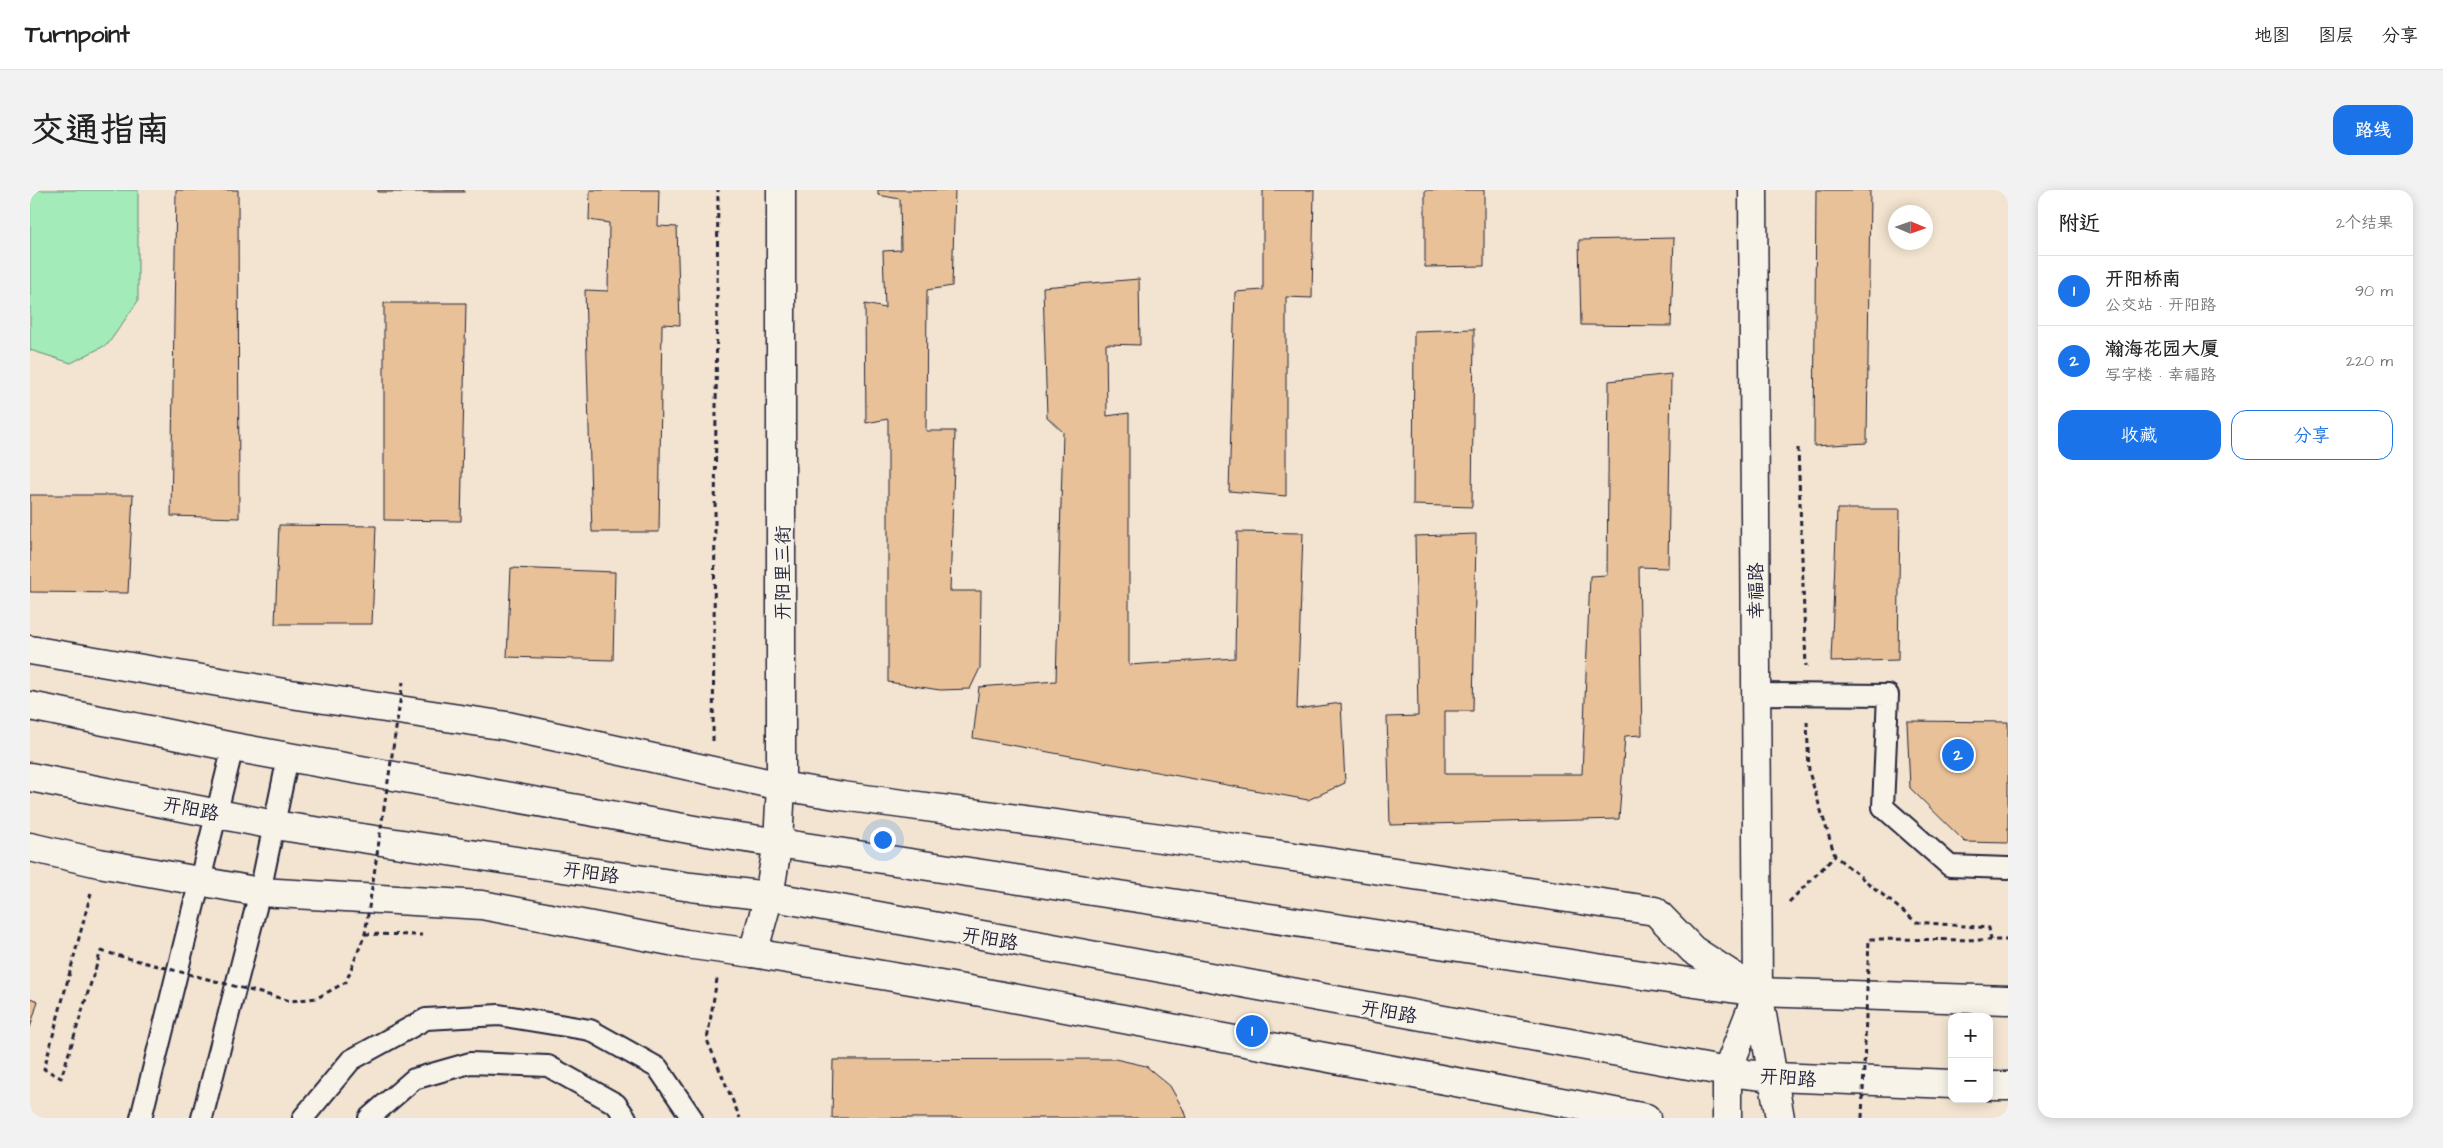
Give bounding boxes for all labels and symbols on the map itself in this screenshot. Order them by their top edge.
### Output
north arrow [1888,205,1933,250]
street label: 开阳里三街 [770,525,797,621]
street label: 幸福路 [1743,562,1770,620]
pin: 2 [1942,736,1974,774]
street label: 开阳路 [160,791,221,828]
your location [870,827,896,853]
street label: 开阳路 [561,856,621,891]
street label: 开阳路 [959,921,1020,958]
street label: 开阳路 [1358,994,1419,1031]
pin: 1 [1236,1012,1268,1050]
street label: 开阳路 [1759,1063,1817,1094]

